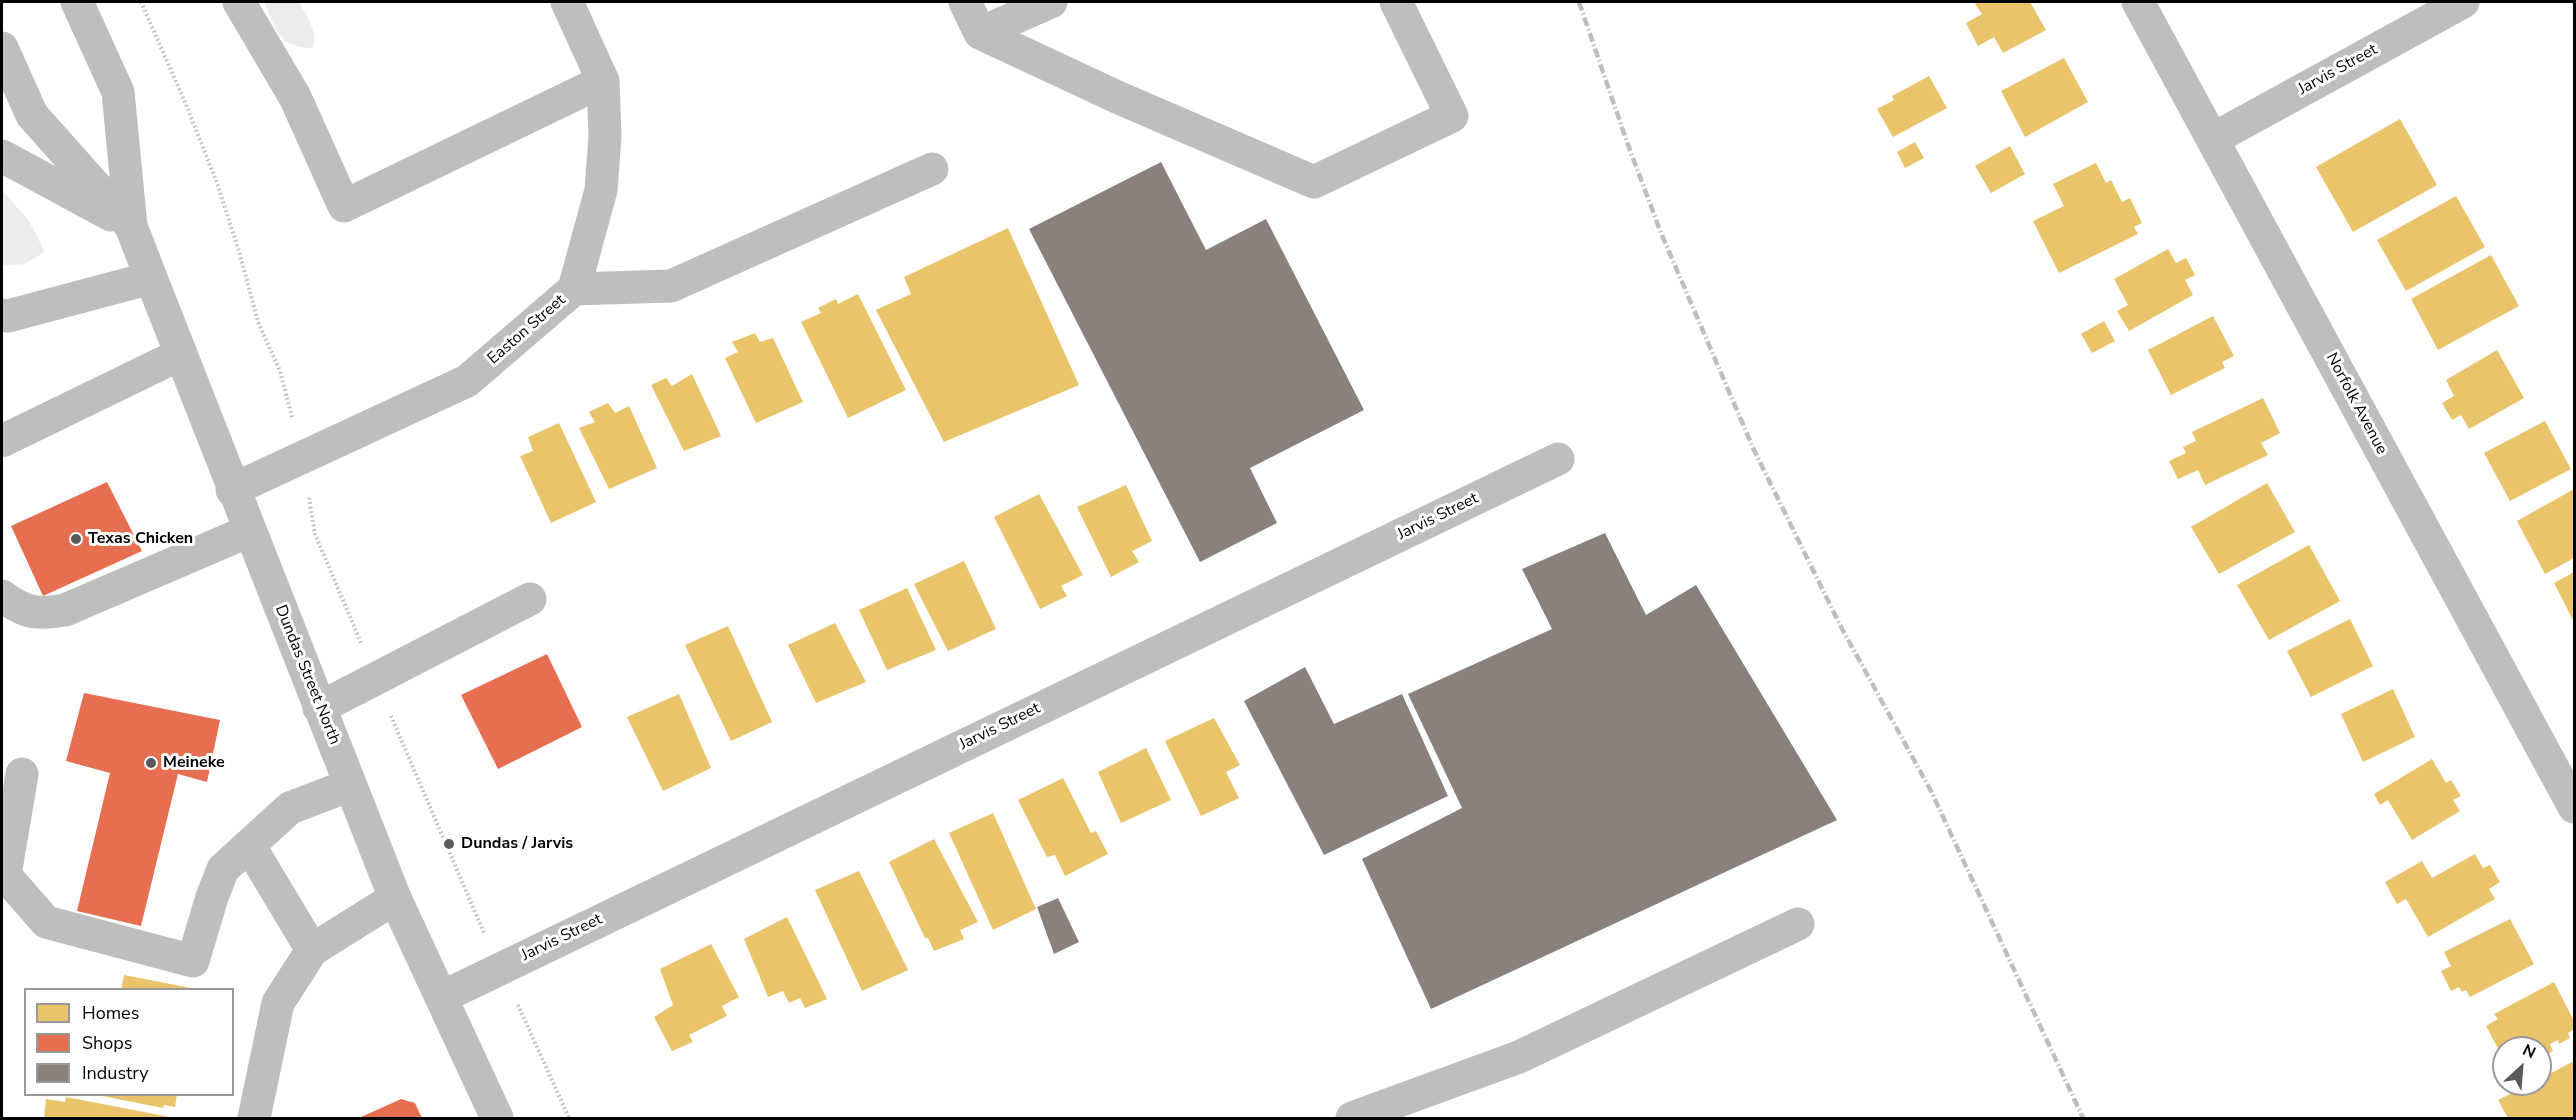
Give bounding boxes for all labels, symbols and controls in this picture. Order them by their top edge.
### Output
street label: Jarvis Street [2295,40,2381,100]
street label: Easton Street [484,291,570,369]
street label: Norfolk Avenue [2321,350,2391,458]
street label: Jarvis Street [1395,489,1481,545]
place label: Texas Chicken [88,529,193,549]
marker: Texas Chicken [69,532,83,546]
street label: Dundas Street North [270,602,344,748]
street label: Jarvis Street [957,699,1043,755]
place label: Meineke [163,753,225,773]
marker: Meineke [144,756,158,770]
place label: Dundas / Jarvis [461,834,573,854]
marker: Dundas / Jarvis [442,837,456,851]
street label: Jarvis Street [519,910,605,966]
legend [24,988,234,1096]
text: Homes [82,1001,139,1025]
text: Shops [82,1031,132,1055]
north arrow [2492,1036,2552,1096]
text: N [2519,1039,2539,1064]
text: Industry [82,1061,149,1085]

